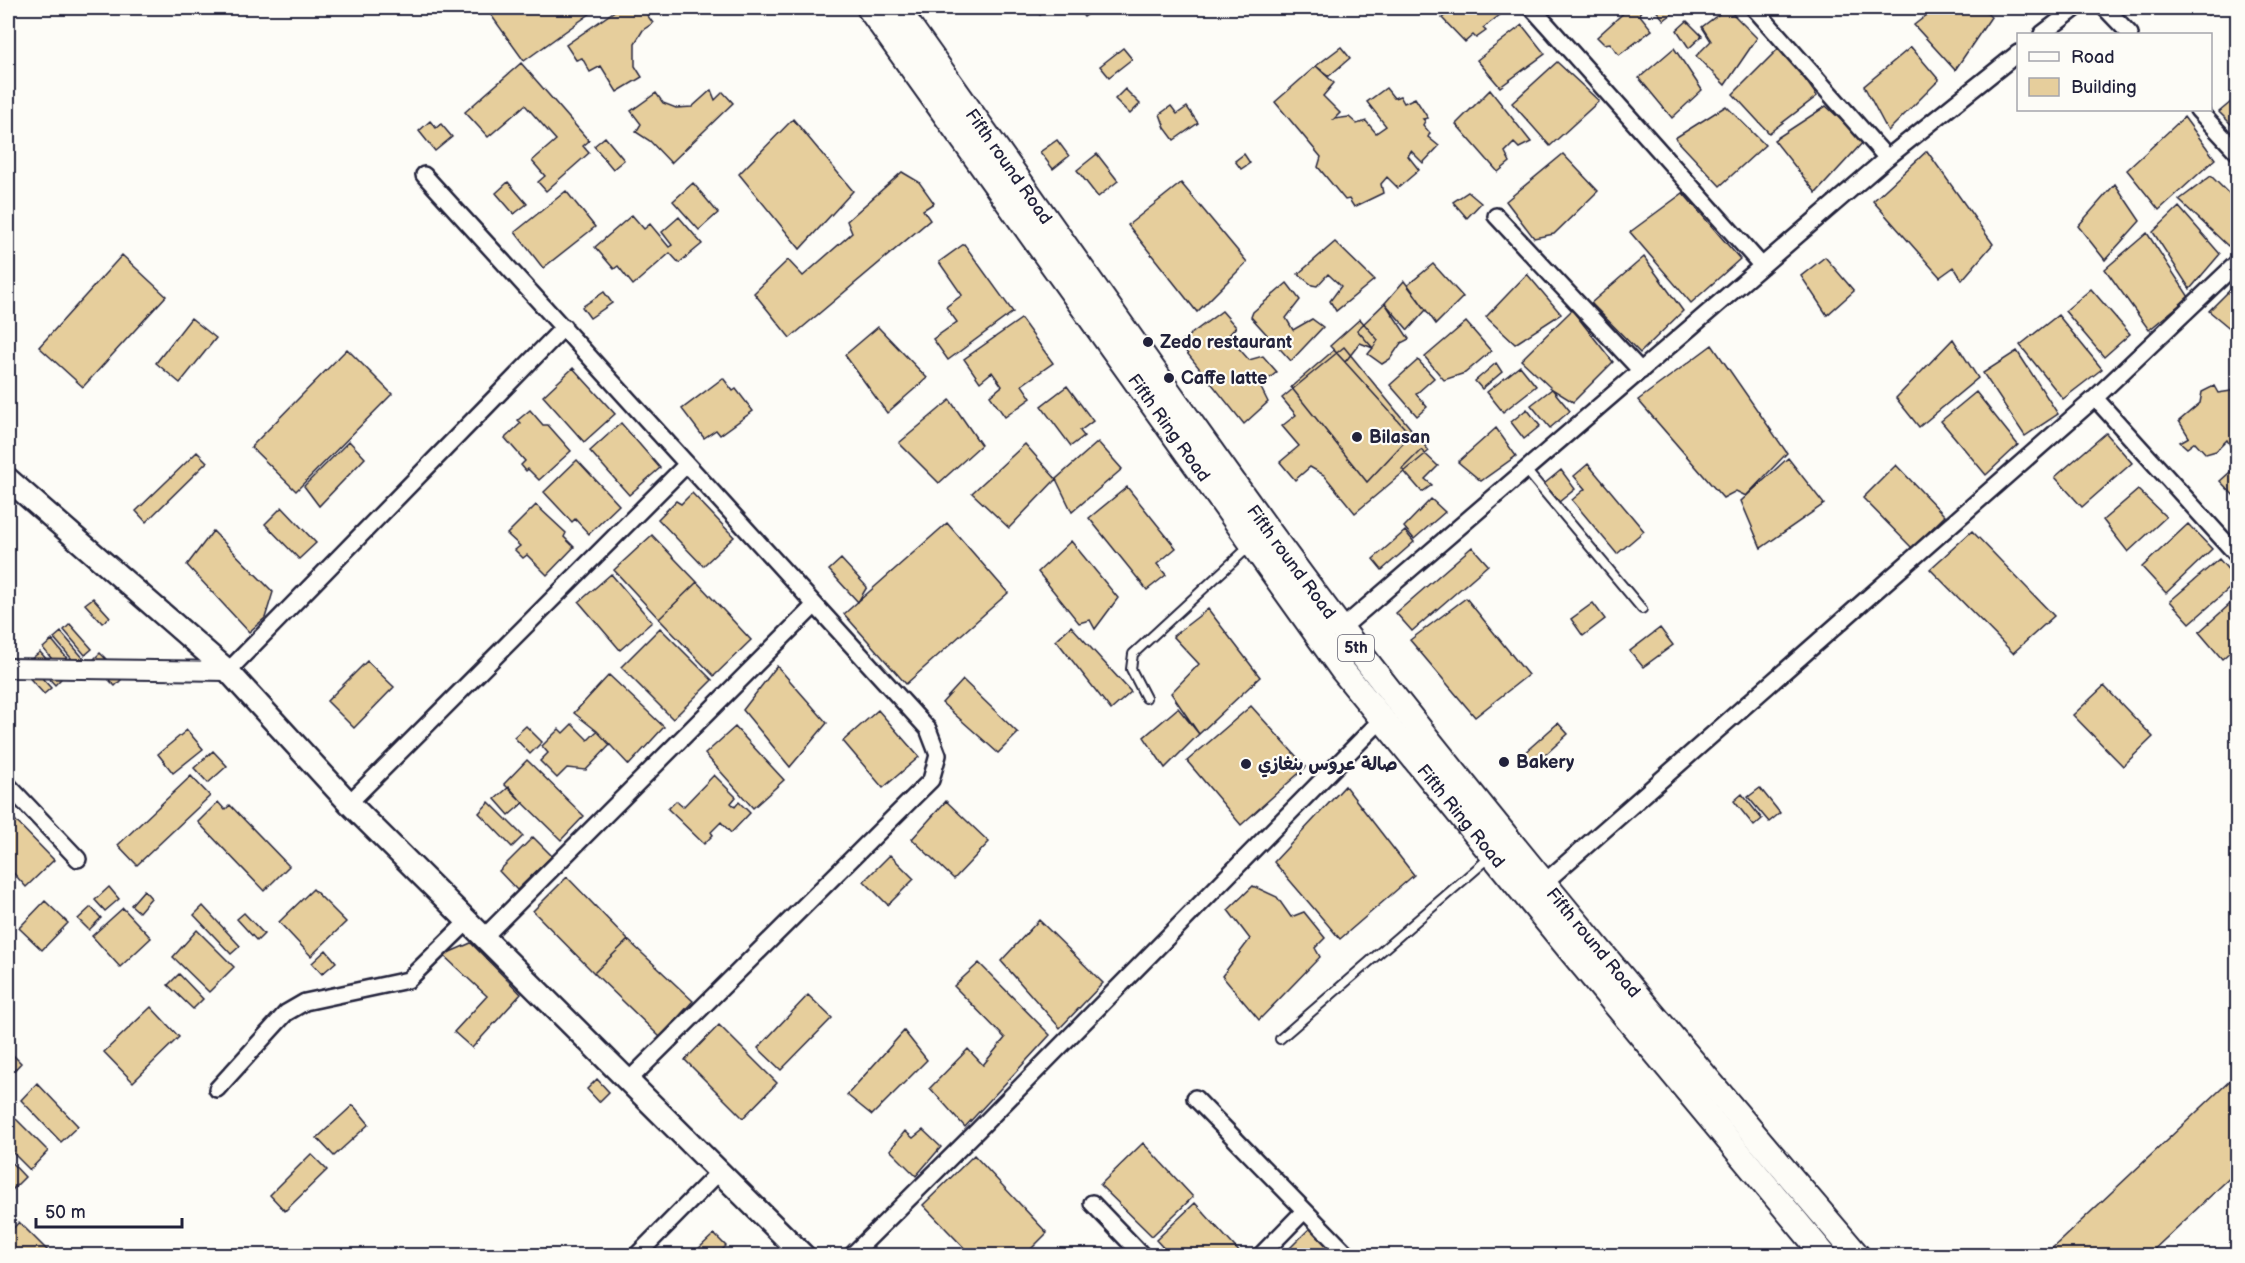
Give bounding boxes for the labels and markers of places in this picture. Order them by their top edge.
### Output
place label: Zedo restaurant [1160,332,1292,353]
marker: Zedo restaurant [1141,335,1155,349]
place label: Caffe latte [1181,368,1267,389]
marker: Caffe latte [1162,371,1176,385]
place label: Bilasan [1369,427,1430,448]
marker: Bilasan [1350,430,1364,444]
place label: Bakery [1516,752,1575,773]
place label: صالة عروس بنغازي [1258,754,1398,778]
marker: Bakery [1497,755,1511,769]
marker: صالة عروس بنغازي [1239,757,1253,771]

